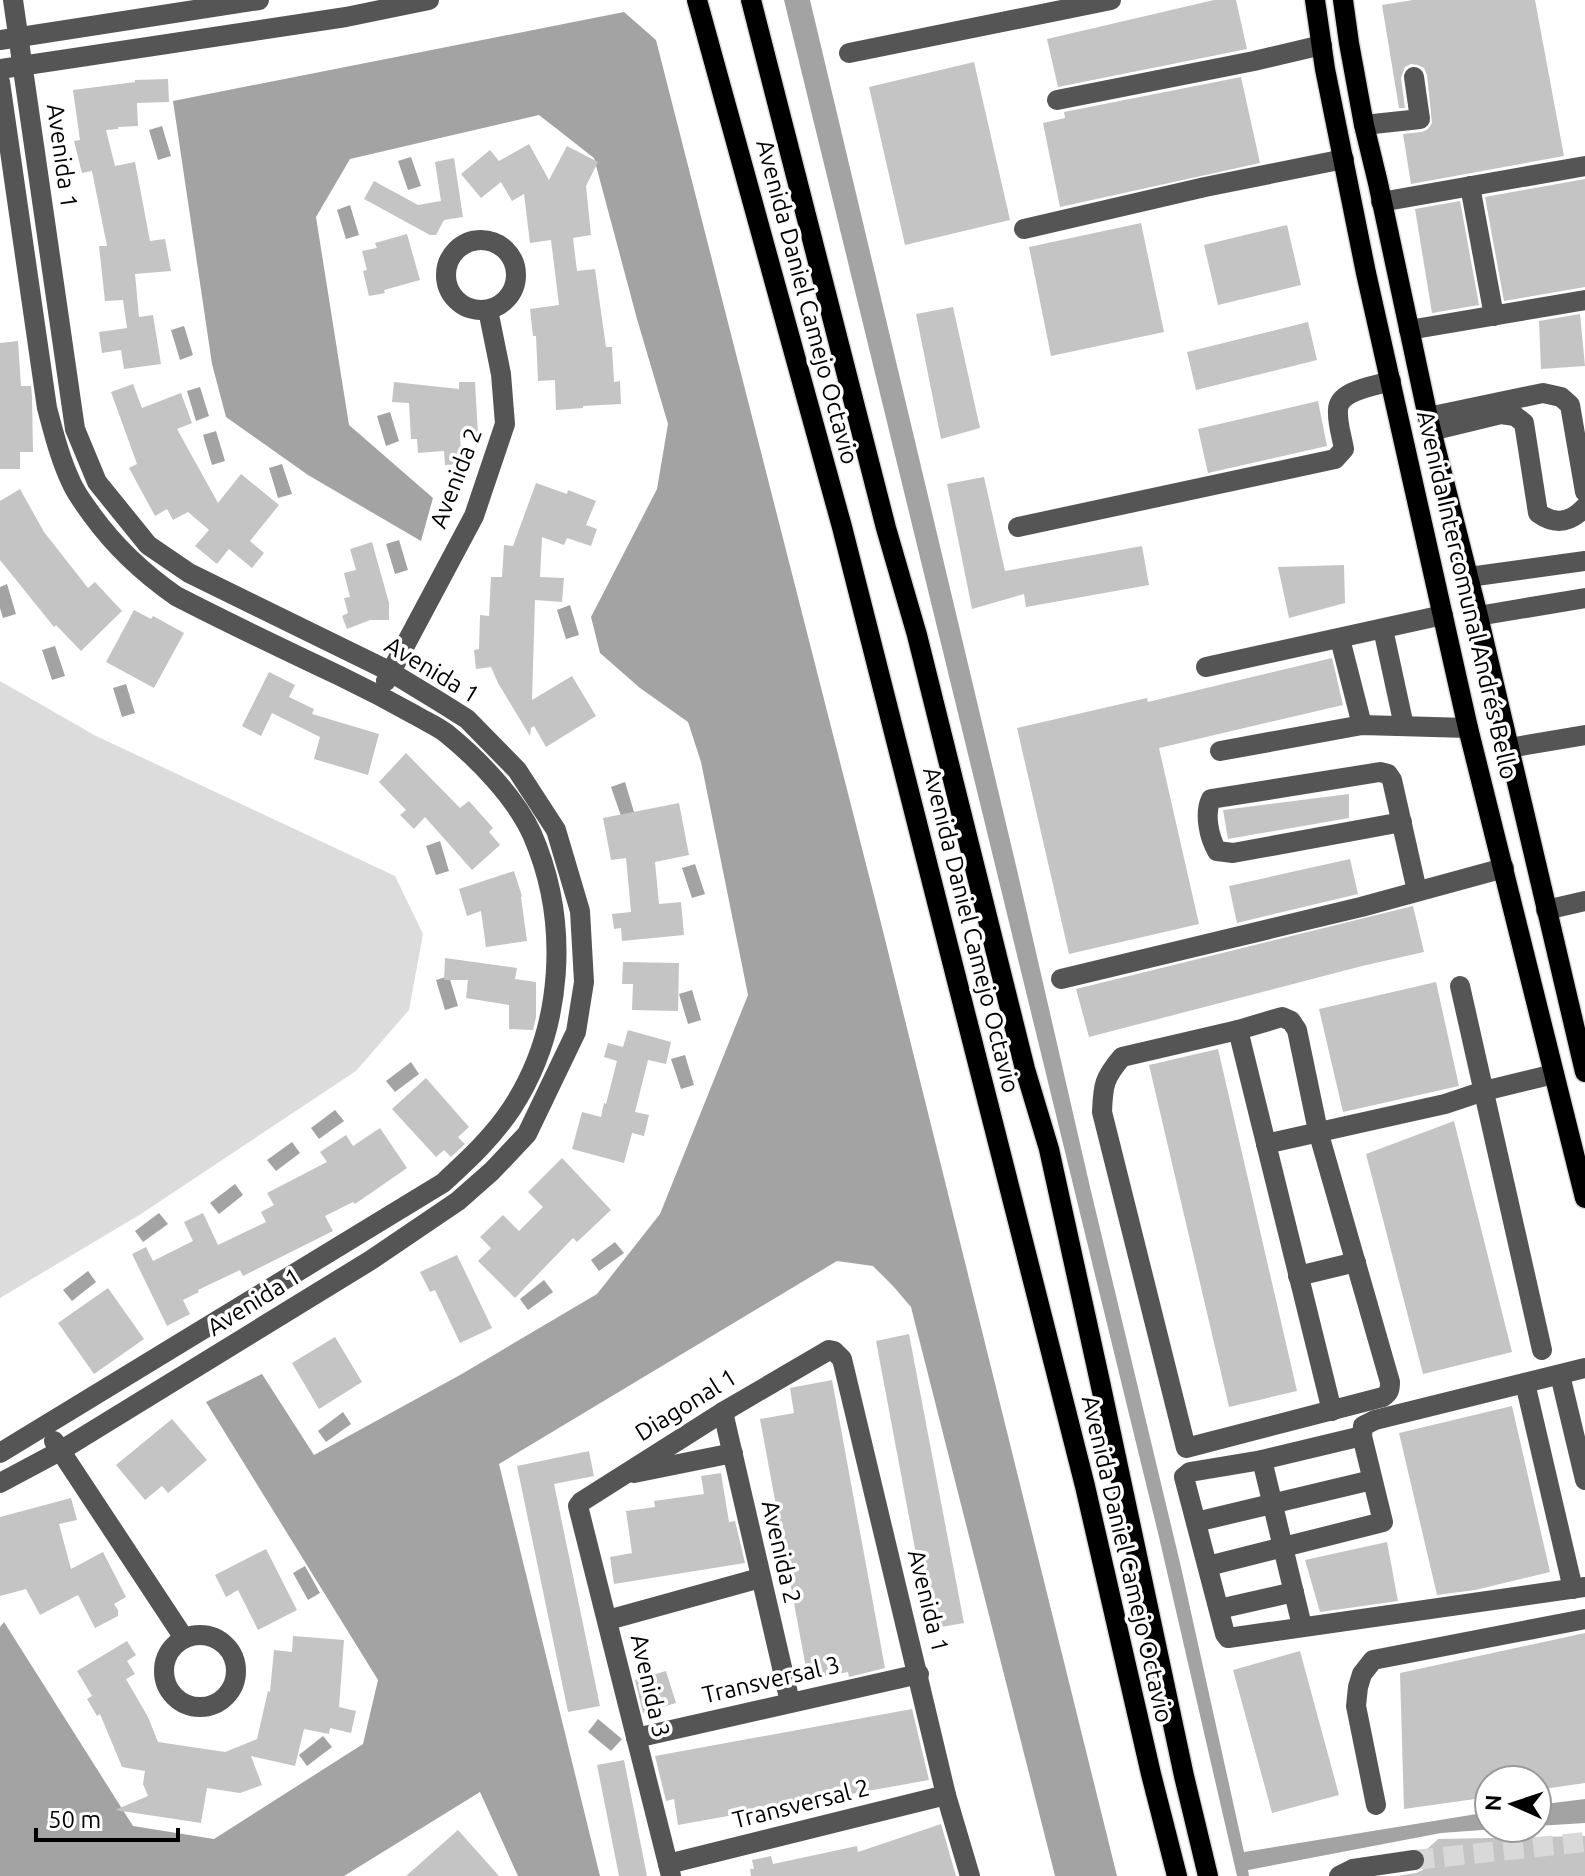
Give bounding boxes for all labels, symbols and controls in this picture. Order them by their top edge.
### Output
street label: Avenida 1 [42,102,83,210]
street label: Avenida Daniel Camejo Octavio [751,137,864,467]
street label: Avenida Intercomunal Andrés Bello [1412,408,1523,782]
street label: Avenida 2 [424,424,487,532]
street label: Avenida 1 [380,631,484,708]
street label: Avenida Daniel Camejo Octavio [918,764,1025,1096]
street label: Avenida 1 [202,1262,305,1341]
street label: Diagonal 1 [630,1363,741,1446]
street label: Avenida Daniel Camejo Octavio [1077,1393,1178,1725]
street label: Avenida 2 [757,1498,806,1606]
street label: Avenida 1 [903,1547,954,1655]
street label: Avenida 3 [626,1632,675,1740]
street label: Transversal 3 [700,1651,842,1708]
north arrow [1473,1764,1553,1844]
street label: Transversal 2 [730,1773,872,1834]
scale bar [36,1792,178,1842]
text: N [1480,1794,1505,1812]
text: 50 m [48,1806,101,1833]

